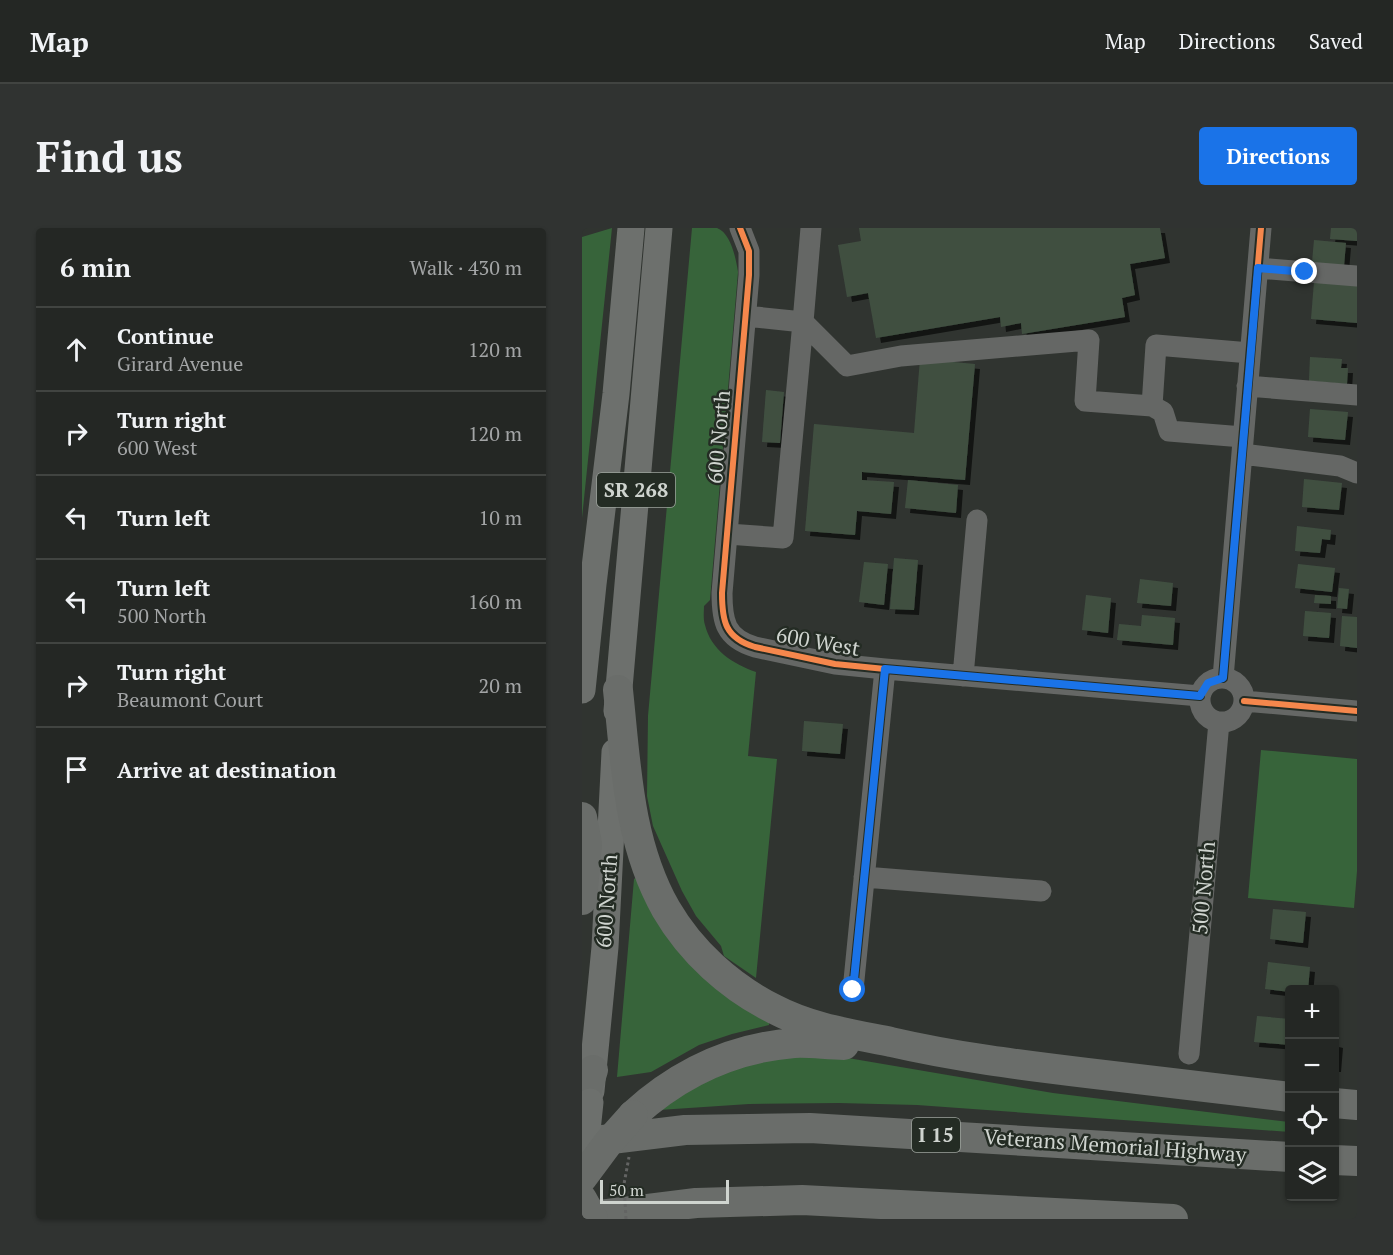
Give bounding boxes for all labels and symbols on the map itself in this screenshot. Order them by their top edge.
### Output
route end [1291,258,1317,284]
street label: 600 North [700,389,736,485]
road number: SR 268 [597,473,675,507]
street label: 600 West [774,620,862,662]
street label: 500 North [1185,840,1221,936]
street label: 600 North [589,853,623,949]
route start [839,976,865,1002]
road number: I 15 [912,1118,960,1152]
street label: Veterans Memorial Highway [983,1122,1248,1168]
scale bar [600,1177,729,1204]

